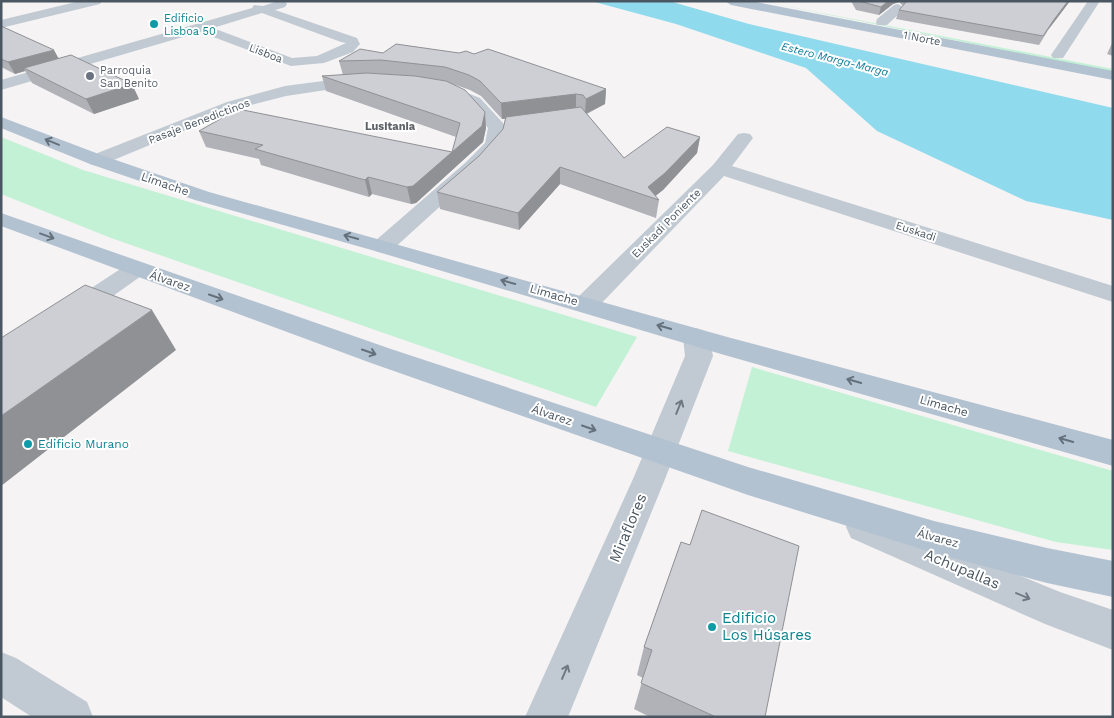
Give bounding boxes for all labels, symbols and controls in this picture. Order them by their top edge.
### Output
place label: Edificio Lisboa 50 [164,12,216,38]
marker: Edificio Lisboa 50 [148,18,160,30]
street label: 1 Norte [902,29,942,48]
water label: Estero Marga-Marga [780,40,890,79]
street label: Lisboa [247,41,285,66]
place label: Parroquia San Benito [100,64,158,90]
marker: Parroquia San Benito [84,70,96,82]
street label: Pasaje Benedictinos [147,96,252,147]
district label: Lusitania [365,120,416,133]
one-way arrow [45,137,60,146]
street label: Limache [139,169,191,199]
street label: Euskadi Poniente [629,186,704,261]
street label: Euskadi [894,219,938,244]
one-way arrow [39,232,54,241]
one-way arrow [344,232,360,241]
street label: Álvarez [148,268,192,294]
one-way arrow [500,276,516,286]
street label: Limache [528,281,580,309]
one-way arrow [208,293,223,302]
one-way arrow [656,322,672,332]
one-way arrow [361,347,377,357]
one-way arrow [846,376,862,385]
street label: Limache [918,392,970,420]
one-way arrow [674,400,684,415]
street label: Álvarez [530,402,574,428]
one-way arrow [581,424,596,433]
one-way arrow [1058,435,1074,444]
place label: Edificio Murano [38,437,129,451]
marker: Edificio Murano [22,438,34,450]
street label: Miraflores [605,491,651,565]
street label: Álvarez [916,526,960,550]
street label: Achupallas [922,545,1002,593]
one-way arrow [1015,591,1030,601]
place label: Edificio Los Húsares [722,609,812,644]
marker: Edificio Los Húsares [706,621,718,633]
one-way arrow [561,665,571,680]

